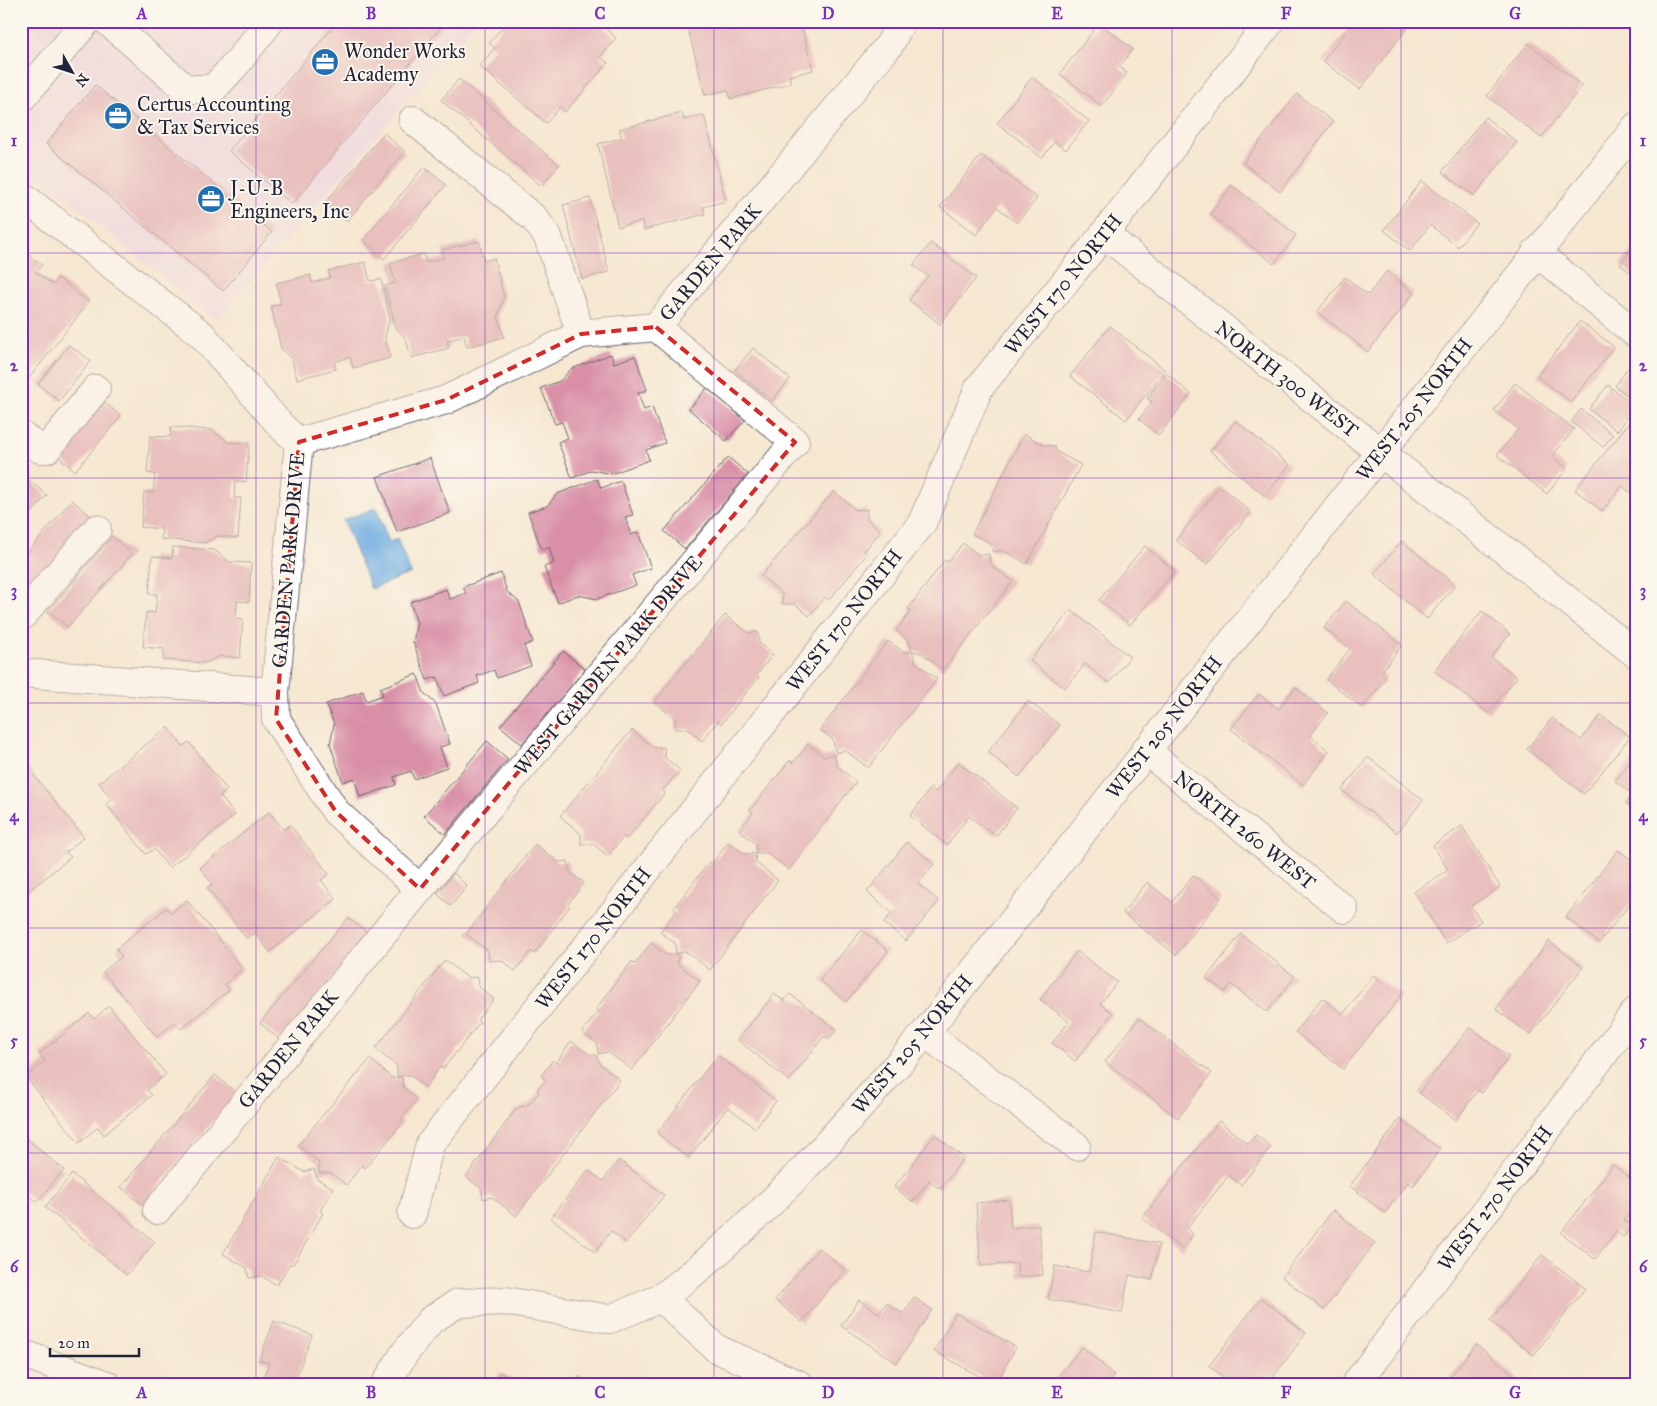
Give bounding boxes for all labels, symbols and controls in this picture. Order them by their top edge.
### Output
text: A [136,4,148,23]
text: B [366,4,376,23]
text: C [595,4,606,23]
text: D [822,4,835,23]
text: E [1051,4,1063,23]
text: F [1281,4,1292,23]
text: G [1509,4,1521,23]
place label: Wonder Works Academy [343,39,466,86]
office icon: Wonder Works Academy [310,47,340,77]
north arrow [48,48,98,98]
text: N [71,70,92,90]
place label: Certus Accounting & Tax Services [137,92,291,139]
office icon: Certus Accounting & Tax Services [103,101,133,131]
text: 1 [11,131,18,150]
text: 1 [1640,131,1647,150]
place label: J-U-B Engineers, Inc [228,176,350,224]
office icon: J-U-B Engineers, Inc [196,184,226,214]
street label: GARDEN PARK [654,198,767,326]
street label: WEST 170 NORTH [999,209,1127,359]
street label: NORTH 300 WEST [1211,316,1364,443]
street label: WEST 205 NORTH [1351,333,1477,485]
text: 2 [10,356,19,375]
text: 2 [1639,356,1648,375]
street label: GARDEN PARK DRIVE [267,451,309,669]
street label: WEST 170 NORTH [781,544,907,696]
street label: WEST GARDEN PARK DRIVE [509,550,707,780]
text: 3 [11,581,17,601]
text: 3 [1640,581,1646,601]
street label: WEST 205 NORTH [1101,651,1227,803]
street label: NORTH 260 WEST [1169,765,1321,895]
text: 4 [10,806,20,826]
text: 4 [1639,806,1649,826]
street label: WEST 170 NORTH [530,862,656,1014]
street label: WEST 205 NORTH [847,969,977,1119]
street label: GARDEN PARK [233,984,344,1113]
text: 5 [10,1031,18,1050]
text: 5 [1639,1031,1647,1050]
street label: WEST 270 NORTH [1433,1121,1557,1275]
text: 6 [10,1257,19,1276]
text: 6 [1639,1257,1648,1276]
scale bar [50,1326,139,1358]
text: 20 m [58,1334,90,1352]
text: A [136,1383,148,1402]
text: B [366,1383,376,1402]
text: C [595,1383,606,1402]
text: D [822,1383,835,1402]
text: E [1051,1383,1063,1402]
text: F [1281,1383,1292,1402]
text: G [1509,1383,1521,1402]

